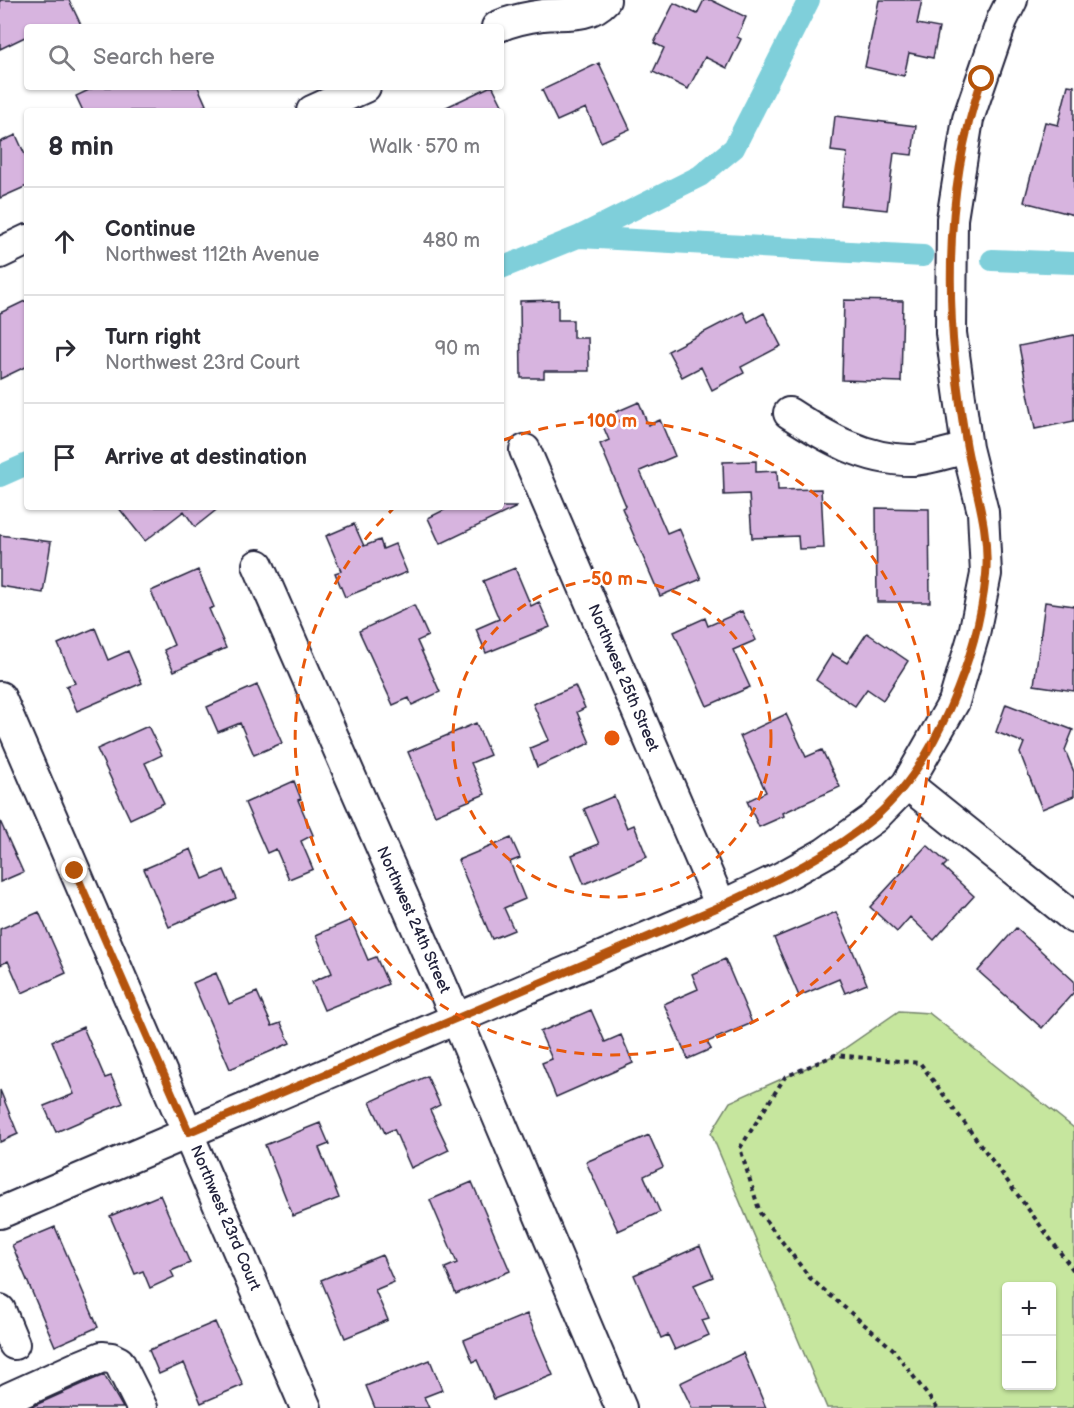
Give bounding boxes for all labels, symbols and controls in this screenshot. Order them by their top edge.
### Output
search box [24,24,504,90]
icon: search [45,41,78,74]
text: Search here [93,44,215,71]
route start [968,65,994,91]
text: 8 min [48,132,114,163]
text: Walk · 570 m [369,135,480,159]
text: Continue [105,216,195,243]
icon: ahead [48,225,81,258]
text: 480 m [422,229,480,253]
text: Northwest 112th Avenue [105,243,319,267]
text: Turn right [105,324,201,351]
icon: right [48,333,81,366]
text: 90 m [435,337,480,361]
text: Northwest 23rd Court [105,351,300,375]
text: 100 m [587,411,637,432]
icon: arrive [48,441,81,474]
text: Arrive at destination [105,444,307,471]
text: 50 m [591,569,633,590]
street label: Northwest 25th Street [583,601,663,755]
centre of rings [602,728,622,748]
street label: Northwest 24th Street [372,844,454,996]
route end [61,857,87,883]
street label: Northwest 23rd Court [186,1143,264,1294]
map controls [1002,1282,1056,1390]
button: + [1002,1282,1056,1336]
button: − [1002,1336,1056,1390]

